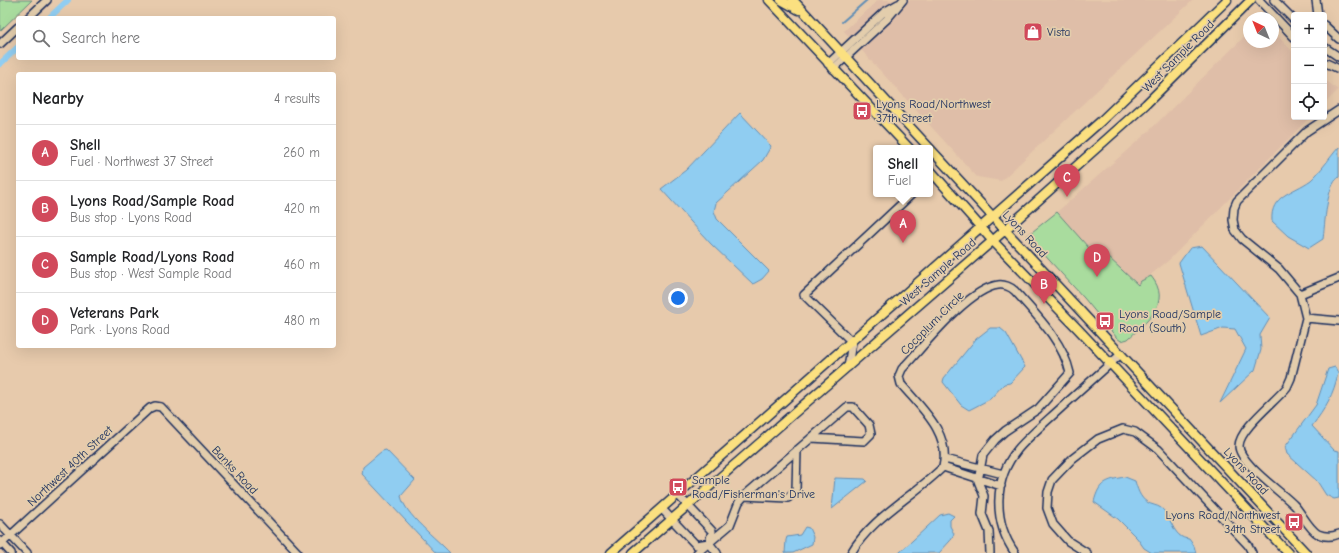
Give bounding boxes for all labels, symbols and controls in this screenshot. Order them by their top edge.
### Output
north arrow [1243,12,1279,48]
map controls [1291,12,1327,120]
button: + [1291,12,1327,48]
search box [16,16,336,60]
street label: West Sample Road [1139,17,1217,95]
shop icon: Vista [1022,21,1044,43]
place label: Vista [1047,25,1070,39]
icon: search [30,27,52,49]
text: Search here [62,29,140,47]
button: − [1291,48,1327,84]
button: locate [1291,84,1327,120]
text: Nearby [32,89,83,108]
text: 4 results [274,91,320,106]
place label: Lyons Road/Northwest 37th Street [876,97,991,125]
bus stop icon: Lyons Road/Northwest 37th Street [851,100,873,122]
text: Shell [70,136,101,154]
text: A [41,145,49,160]
text: 260 m [283,145,320,160]
popup [873,145,933,197]
text: Fuel · Northwest 37 Street [70,154,213,169]
text: Shell [888,155,918,173]
pin: C [1054,164,1080,197]
text: Fuel [888,173,911,188]
text: Lyons Road/Sample Road [70,192,234,210]
text: B [41,201,49,216]
text: 420 m [284,201,320,216]
street label: Lyons Road [1000,208,1050,260]
text: Bus stop · Lyons Road [70,210,192,225]
pin: A [890,210,916,243]
street label: West Sample Road [897,235,979,309]
pin: D [1084,244,1110,277]
text: Sample Road/Lyons Road [70,248,234,266]
text: C [41,257,49,272]
text: 460 m [284,257,320,272]
text: Bus stop · West Sample Road [70,266,232,281]
pin: B [1031,271,1057,304]
your location [668,288,688,308]
street label: Cocoplum Circle [897,288,967,358]
text: Veterans Park [70,304,159,322]
place label: Lyons Road/Sample Road (South) [1119,307,1221,335]
bus stop icon: Lyons Road/Sample Road (South) [1094,310,1116,332]
text: D [41,313,49,328]
text: 480 m [284,313,320,328]
text: Park · Lyons Road [70,322,170,337]
street label: Northwest 40th Street [25,423,116,509]
street label: Banks Road [209,443,261,497]
street label: Lyons Road [1221,445,1271,497]
place label: Sample Road/Fisherman's Drive [692,473,815,501]
bus stop icon: Sample Road/Fisherman's Drive [667,476,689,498]
place label: Lyons Road/Northwest 34th Street [1165,508,1281,536]
bus stop icon: Lyons Road/Northwest 34th Street [1283,511,1305,533]

